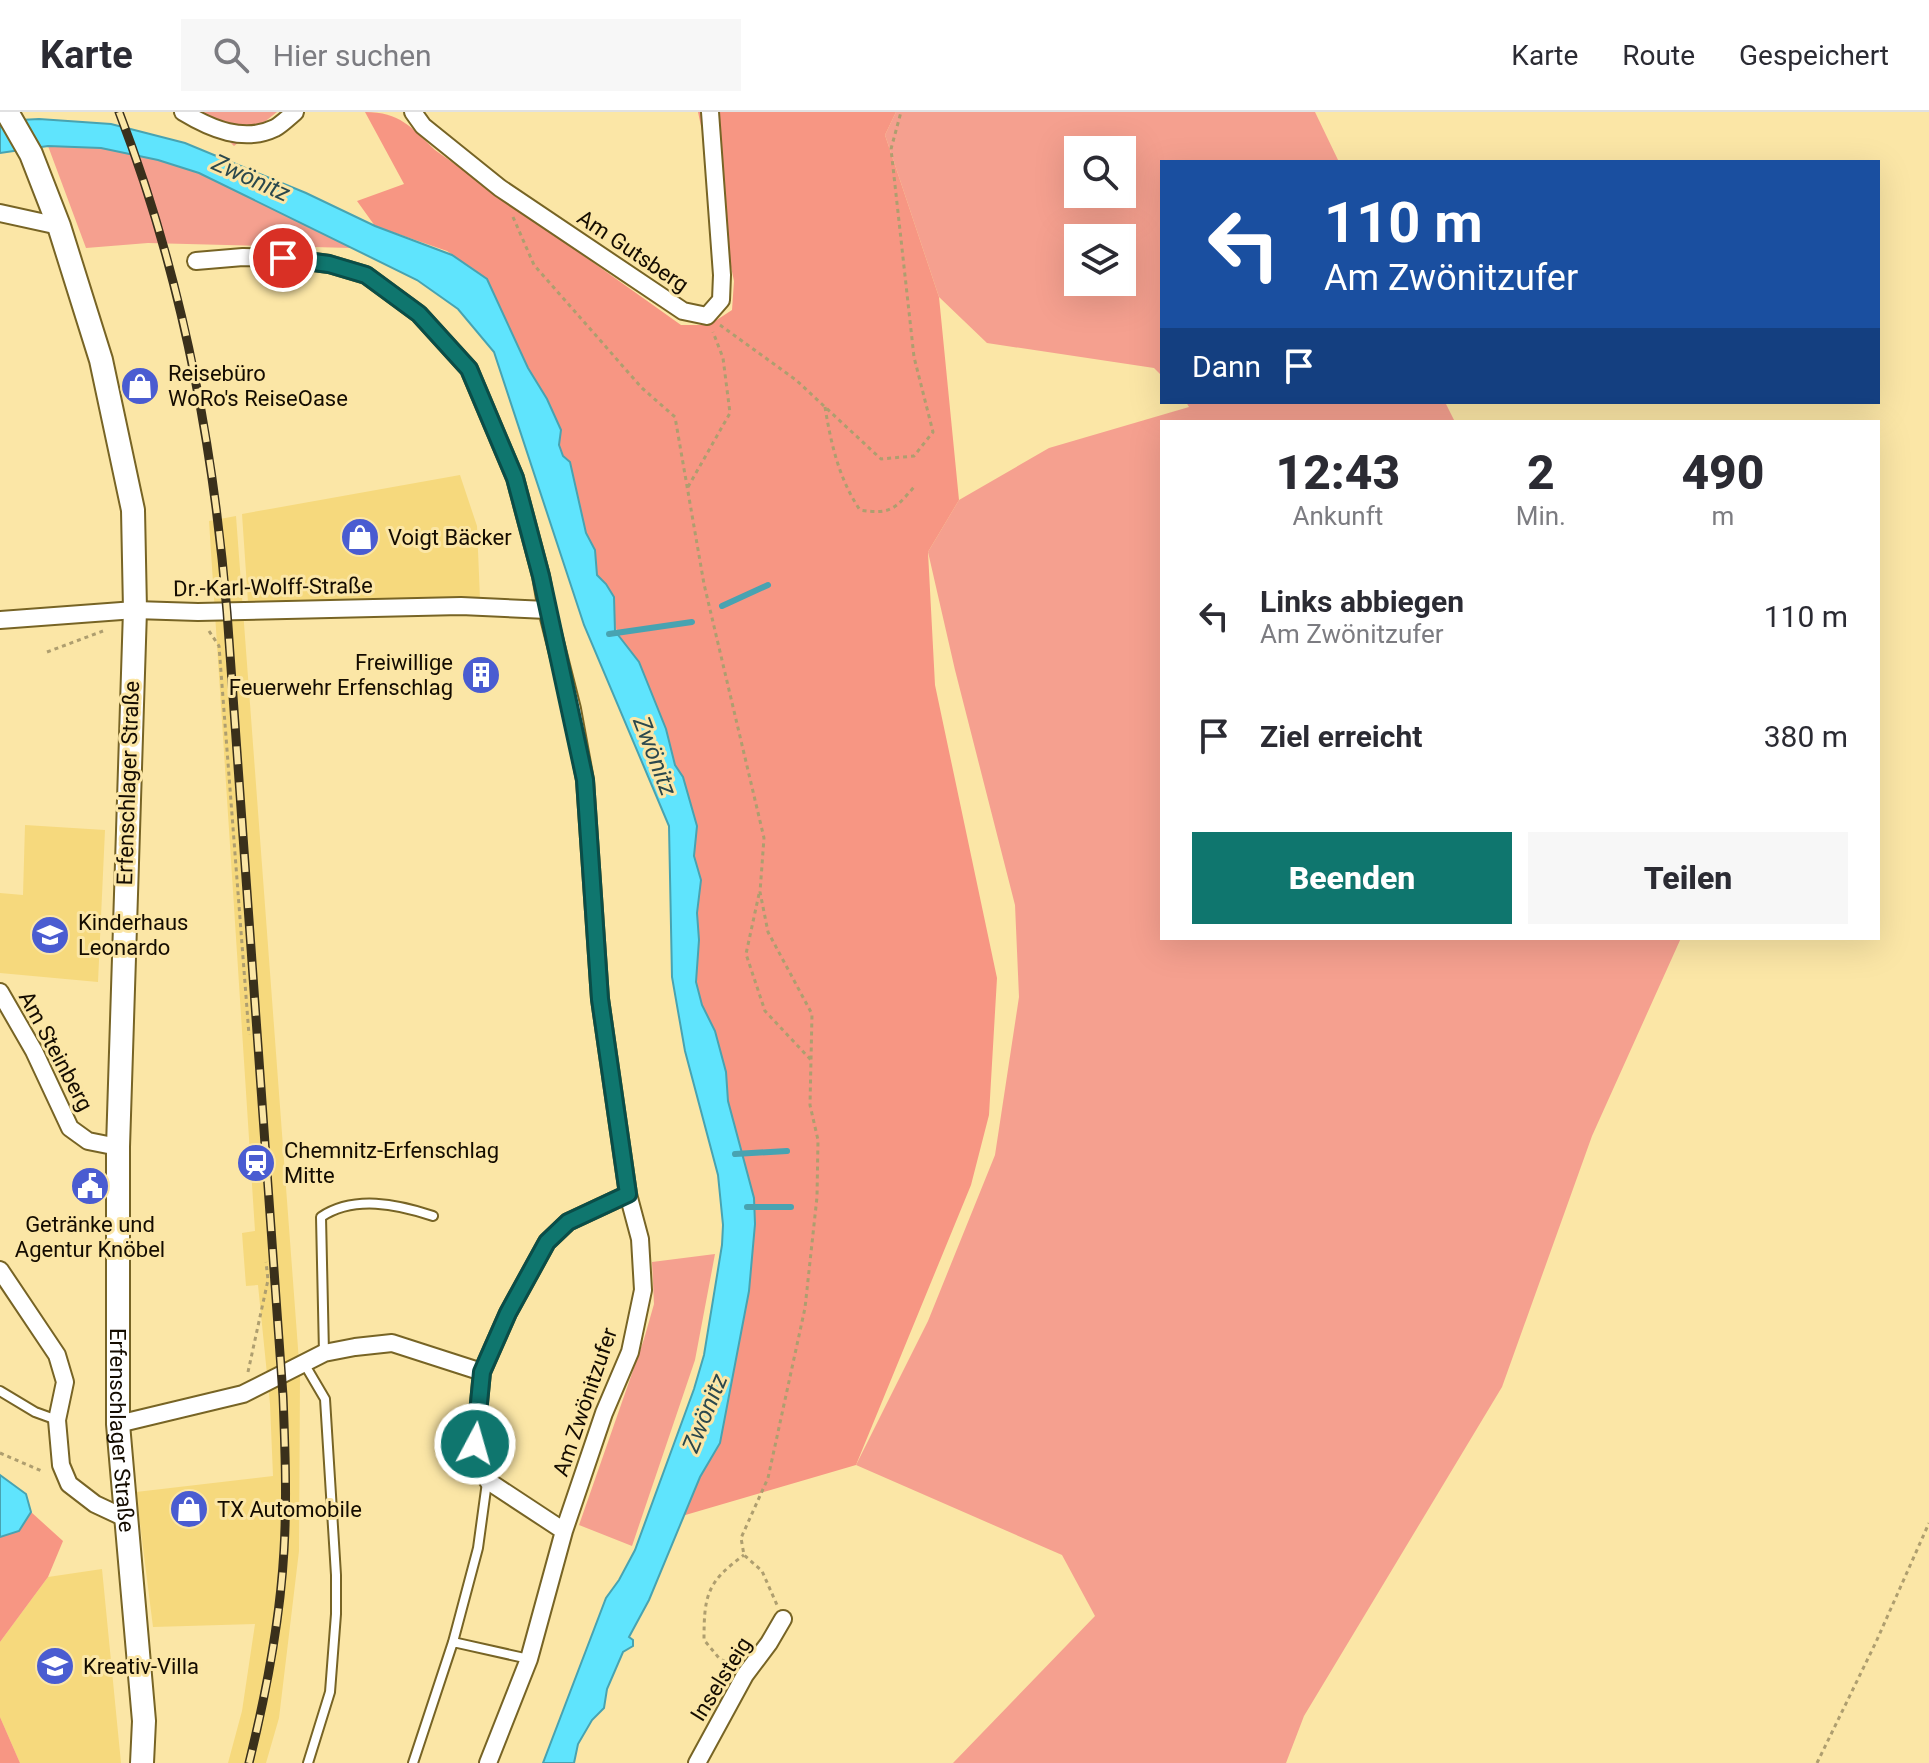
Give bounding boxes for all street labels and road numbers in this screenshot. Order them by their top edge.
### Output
street label: Am Gutsberg [573,205,693,297]
street label: Dr.-Karl-Wolff-Straße [173,573,373,601]
street label: Erfenschlager Straße [112,680,144,886]
street label: Am Steinberg [14,987,98,1115]
street label: Am Zwönitzufer [548,1324,622,1480]
street label: Erfenschlager Straße [105,1328,140,1533]
street label: Inselsteig [685,1632,757,1726]

